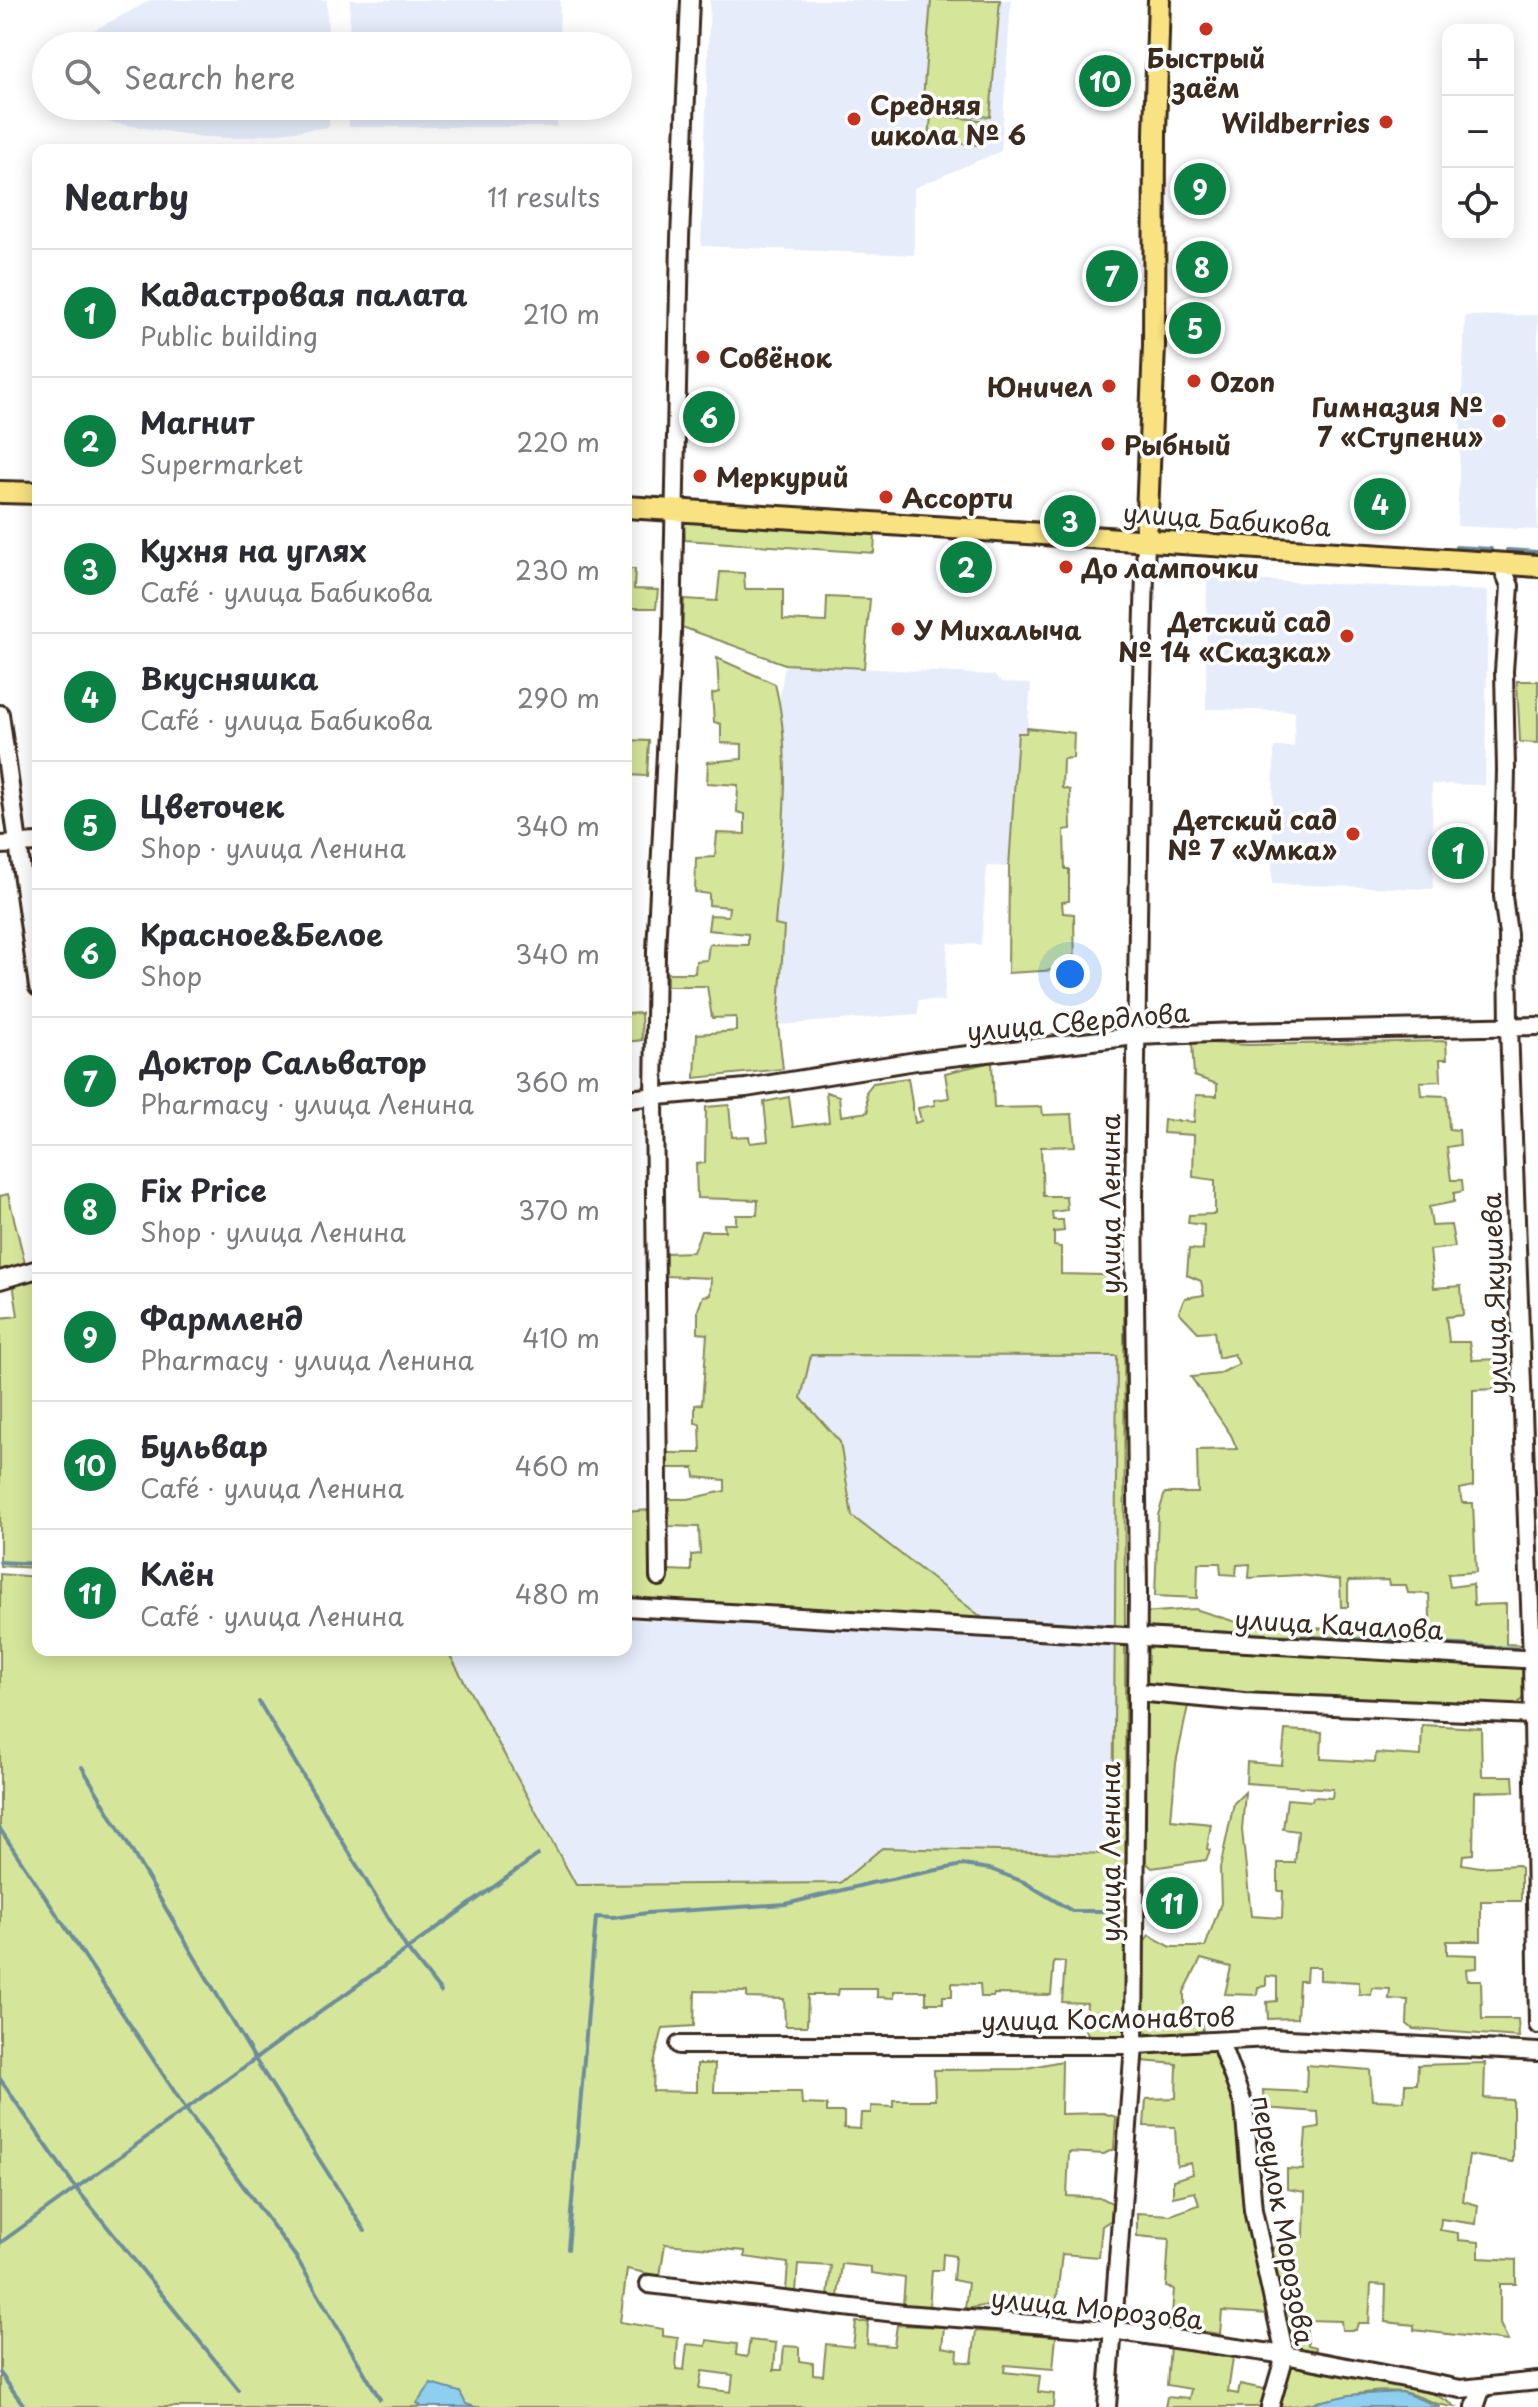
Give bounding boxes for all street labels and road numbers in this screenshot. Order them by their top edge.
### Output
street label: улица Бабикова [1122,492,1333,546]
street label: улица Свердлова [965,992,1192,1050]
street label: улица Ленина [1090,1113,1129,1294]
street label: улица Якушева [1471,1191,1517,1396]
street label: улица Качалова [1234,1599,1445,1649]
street label: улица Ленина [1090,1761,1129,1942]
street label: улица Космонавтов [981,1996,1235,2040]
street label: переулок Морозова [1243,2092,1325,2349]
street label: улица Морозова [989,2277,1206,2339]

